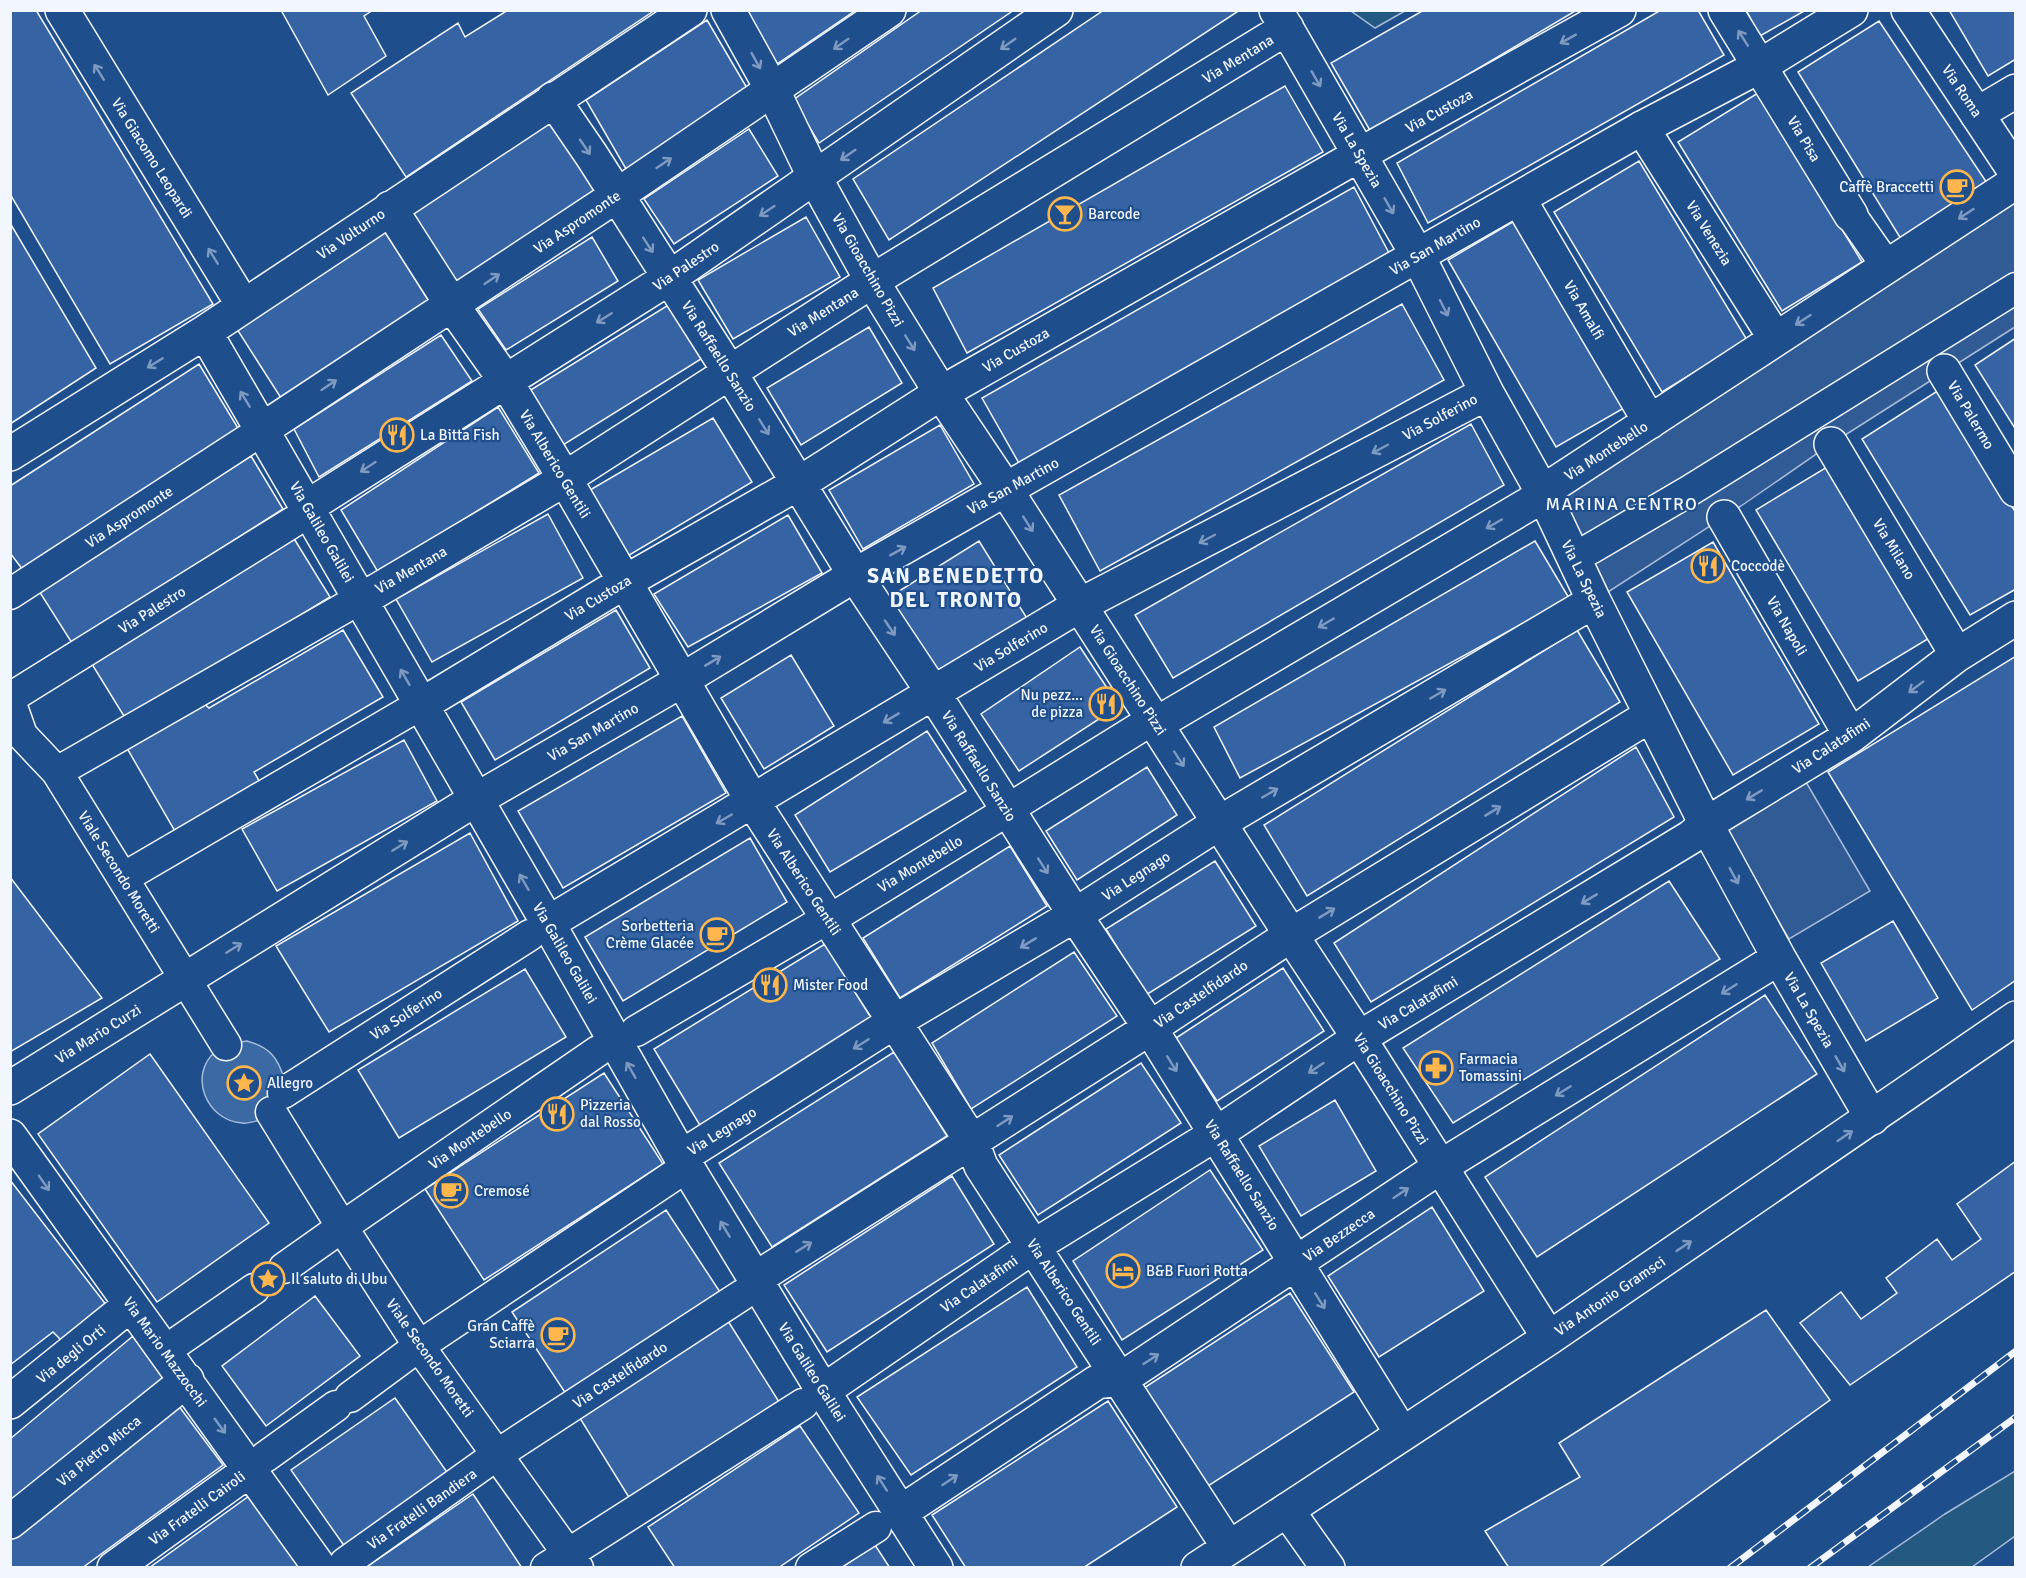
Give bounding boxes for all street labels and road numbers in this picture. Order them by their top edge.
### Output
street label: Via Mentana [1199,31,1277,87]
street label: Via Roma [1938,61,1986,121]
street label: Via Custoza [1402,85,1476,137]
street label: Via Giacomo Leopardi [108,95,196,221]
street label: Via La Spezia [1328,109,1386,191]
street label: Via Pisa [1783,113,1825,165]
street label: Via Aspromonte [530,186,624,258]
street label: Via Venezia [1682,197,1736,269]
street label: Via Volturno [313,205,389,263]
street label: Via Gioacchino Pizzi [828,210,908,330]
street label: Via San Martino [1386,213,1484,279]
street label: Via Palestro [649,237,723,295]
street label: Via Amalfi [1560,277,1608,343]
street label: Via Mentana [784,283,862,341]
street label: Via Raffaello Sanzio [678,297,760,415]
street label: Via Custoza [979,324,1053,376]
street label: Via Palermo [1944,378,1998,453]
street label: Via Solferino [1399,390,1481,444]
street label: Via Alberico Gentili [515,406,595,522]
street label: Via Montebello [1561,417,1651,485]
street label: Via San Martino [964,453,1062,519]
street label: Via Galileo Galilei [286,478,358,586]
street label: Via Aspromonte [82,482,176,552]
street label: Via Milano [1869,515,1919,583]
street label: Via La Spezia [1557,537,1611,621]
street label: Via Mentana [372,542,450,598]
street label: Via Custoza [562,571,634,625]
street label: Via Palestro [115,582,189,638]
street label: Via Napoli [1763,593,1811,659]
street label: Via Solferino [971,618,1051,676]
street label: Via Gioacchino Pizzi [1086,621,1170,739]
street label: Via San Martino [544,699,642,765]
street label: Via Raffaello Sanzio [938,707,1020,825]
street label: Via Calatafimi [1789,714,1873,778]
street label: Viale Secondo Moretti [74,808,164,936]
street label: Via Alberico Gentili [763,825,845,939]
street label: Via Montebello [874,831,966,896]
street label: Via Legnago [1098,847,1174,905]
street label: Via Galileo Galilei [529,899,601,1007]
street label: Via Castelfidardo [1151,956,1251,1032]
street label: Via La Spezia [1780,969,1838,1051]
street label: Via Calatafimi [1375,972,1461,1034]
street label: Via Solferino [367,984,446,1044]
street label: Via Mario Curzi [52,1000,144,1068]
street label: Via Gioacchino Pizzi [1349,1030,1433,1148]
street label: Via Legnago [684,1103,760,1159]
street label: Via Montebello [425,1105,515,1173]
street label: Via Raffaello Sanzio [1201,1116,1283,1234]
street label: Via Bezzecca [1300,1204,1378,1266]
street label: Via Alberico Gentili [1023,1235,1105,1349]
street label: Via Calatafimi [937,1251,1021,1317]
street label: Via Antonio Gramsci [1551,1252,1669,1340]
street label: Via Mario Mazzocchi [119,1294,211,1410]
street label: Viale Secondo Moretti [382,1295,478,1421]
street label: Via Galileo Galilei [774,1319,850,1425]
street label: Via degli Orti [33,1321,109,1387]
street label: Via Castelfidardo [569,1338,671,1412]
street label: Via Pietro Micca [53,1412,145,1490]
street label: Via Fratelli Bandiera [364,1464,480,1554]
street label: Via Fratelli Cairoli [145,1467,249,1549]

